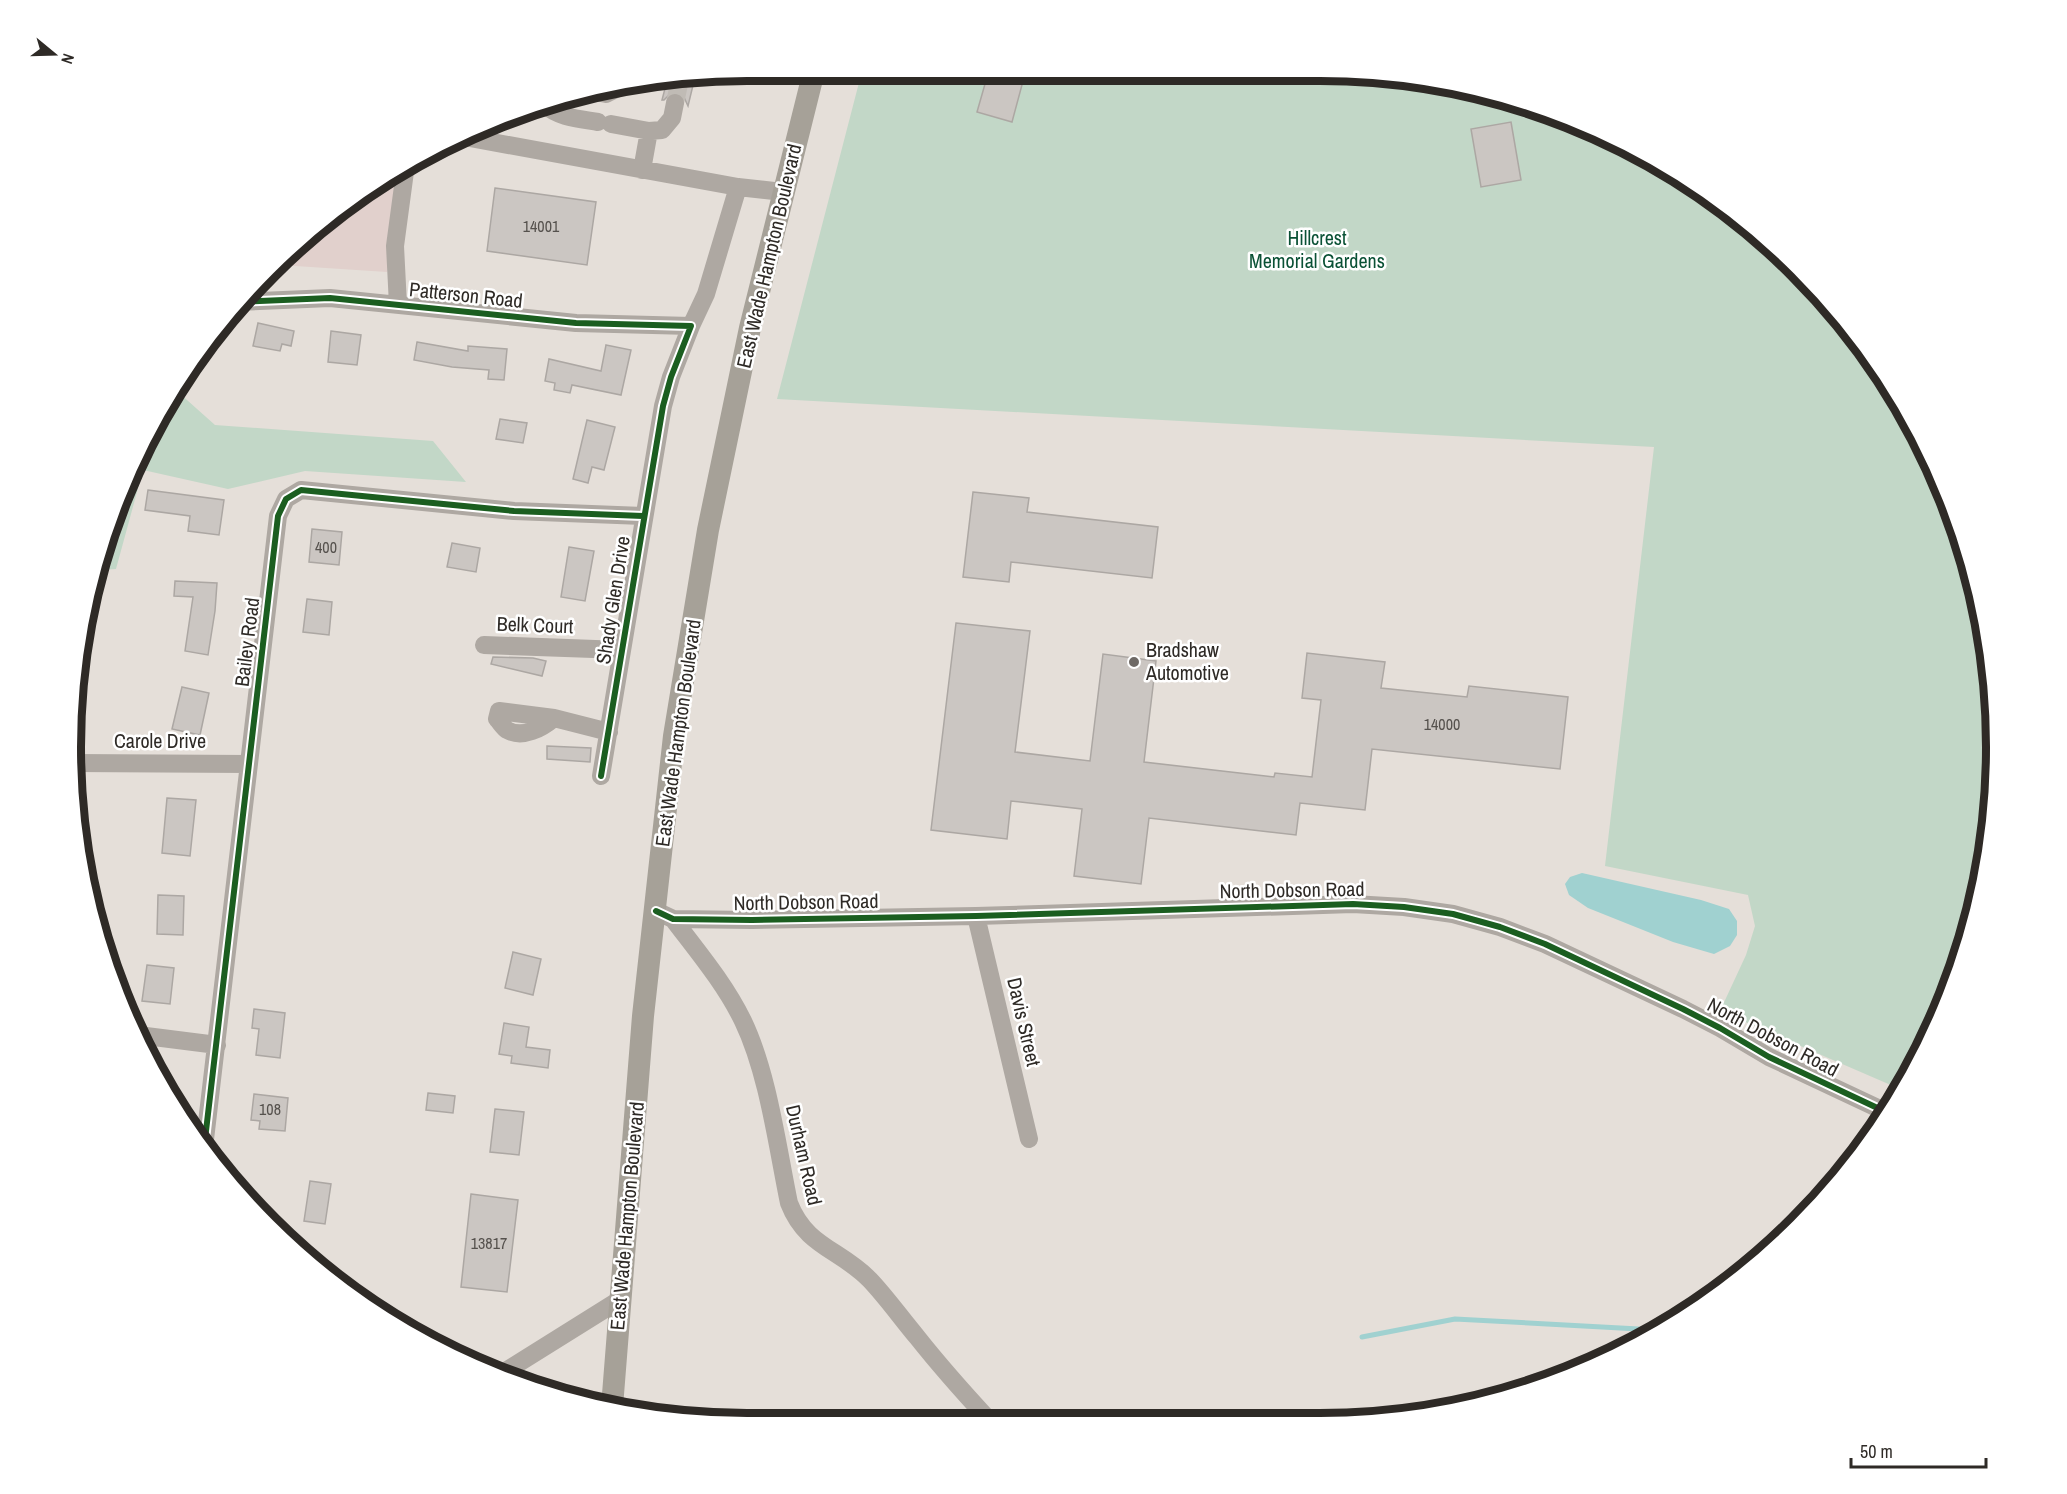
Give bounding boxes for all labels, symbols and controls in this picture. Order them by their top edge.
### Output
north arrow [24,24,84,84]
text: N [56,51,80,67]
street label: East Wade Hampton Boulevard [730,141,807,371]
house number: 14001 [523,215,560,237]
park label: Hillcrest Memorial Gardens [1249,224,1385,274]
street label: Patterson Road [408,275,524,314]
street label: Shady Glen Drive [589,534,636,666]
house number: 400 [315,536,337,558]
street label: Bailey Road [228,596,265,688]
street label: Belk Court [496,610,574,639]
street label: East Wade Hampton Boulevard [648,618,707,848]
place label: Bradshaw Automotive [1145,636,1229,686]
marker: Bradshaw Automotive [1127,655,1141,669]
house number: 14000 [1424,713,1460,735]
street label: Carole Drive [114,727,206,754]
street label: North Dobson Road [1219,875,1365,904]
street label: North Dobson Road [733,887,879,916]
street label: Davis Street [1001,975,1048,1069]
street label: North Dobson Road [1703,991,1844,1083]
house number: 108 [259,1098,281,1120]
street label: East Wade Hampton Boulevard [603,1101,650,1331]
street label: Durham Road [780,1102,829,1208]
house number: 13817 [471,1232,507,1254]
scale bar [1851,1431,1986,1469]
text: 50 m [1860,1439,1893,1464]

